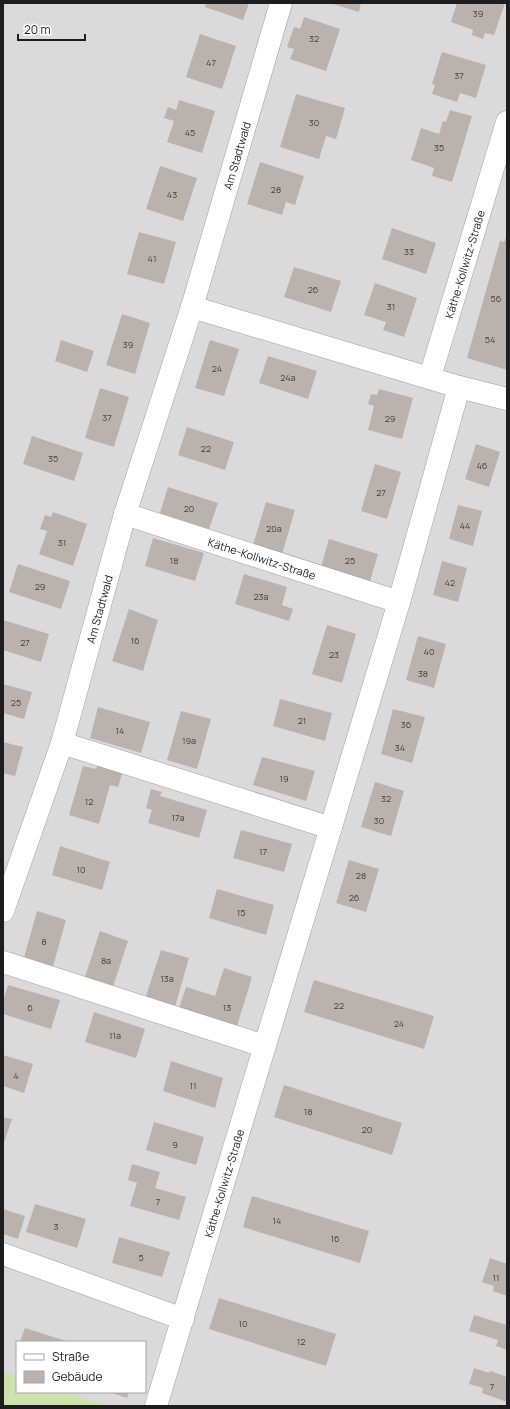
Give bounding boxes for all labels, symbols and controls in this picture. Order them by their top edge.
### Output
house number: 39 [473,7,483,20]
scale bar [18,16,85,42]
text: 20 m [24,21,51,38]
house number: 32 [309,32,319,45]
house number: 47 [206,56,216,69]
house number: 37 [454,69,464,82]
house number: 30 [309,116,319,129]
street label: Am Stadtwald [219,120,253,191]
house number: 45 [185,126,195,139]
house number: 35 [434,141,444,154]
house number: 28 [271,183,281,196]
house number: 43 [167,188,177,201]
street label: Käthe-Kollwitz-Straße [441,208,488,320]
house number: 33 [404,245,414,258]
house number: 41 [148,252,156,265]
house number: 26 [308,283,319,296]
house number: 56 [491,292,502,305]
house number: 31 [387,300,395,313]
house number: 54 [485,333,495,346]
house number: 39 [123,338,133,351]
house number: 24 [212,362,222,375]
house number: 24a [280,371,296,384]
house number: 37 [102,411,112,424]
house number: 29 [385,412,395,425]
house number: 22 [201,442,211,455]
house number: 35 [48,452,58,465]
house number: 46 [477,459,488,472]
house number: 27 [376,486,386,499]
house number: 20 [184,502,194,515]
house number: 44 [460,519,470,532]
house number: 20a [266,522,282,535]
street label: Käthe-Kollwitz-Straße [206,534,318,583]
house number: 31 [58,536,66,549]
house number: 18 [170,554,178,567]
house number: 25 [345,554,355,567]
street label: Am Stadtwald [82,573,115,645]
house number: 42 [445,576,455,589]
house number: 29 [35,580,45,593]
house number: 23a [253,590,269,603]
house number: 16 [130,634,140,647]
house number: 27 [20,636,30,649]
house number: 40 [424,645,434,658]
house number: 23 [329,648,339,661]
house number: 38 [418,667,428,680]
house number: 25 [11,696,21,709]
house number: 21 [298,714,306,727]
house number: 36 [401,718,412,731]
house number: 14 [116,724,124,737]
house number: 19a [182,734,196,747]
house number: 34 [395,741,405,754]
house number: 19 [279,772,289,785]
house number: 32 [381,792,391,805]
house number: 12 [85,795,93,808]
house number: 17a [171,811,185,824]
house number: 30 [374,814,384,827]
house number: 17 [259,845,267,858]
house number: 10 [77,863,86,876]
house number: 28 [356,869,366,882]
house number: 26 [349,891,360,904]
house number: 15 [237,906,245,919]
house number: 8 [41,935,47,948]
house number: 8a [101,954,111,967]
house number: 13a [160,972,174,985]
house number: 22 [334,999,344,1012]
house number: 6 [27,1001,33,1014]
house number: 13 [223,1001,231,1014]
house number: 24 [394,1017,404,1030]
house number: 11a [109,1029,121,1042]
house number: 4 [13,1069,19,1082]
house number: 11 [189,1079,197,1092]
house number: 18 [304,1105,312,1118]
house number: 20 [362,1123,372,1136]
street label: Käthe-Kollwitz-Straße [200,1126,247,1239]
house number: 9 [172,1138,178,1151]
house number: 7 [156,1195,161,1208]
house number: 14 [273,1214,281,1227]
house number: 3 [54,1220,59,1233]
house number: 16 [330,1232,340,1245]
house number: 5 [138,1251,144,1264]
house number: 11 [492,1271,500,1284]
house number: 10 [239,1317,248,1330]
house number: 12 [297,1335,305,1348]
legend [16,1341,146,1393]
text: Straße [52,1348,89,1365]
text: Gebäude [52,1368,103,1385]
house number: 7 [490,1380,495,1393]

